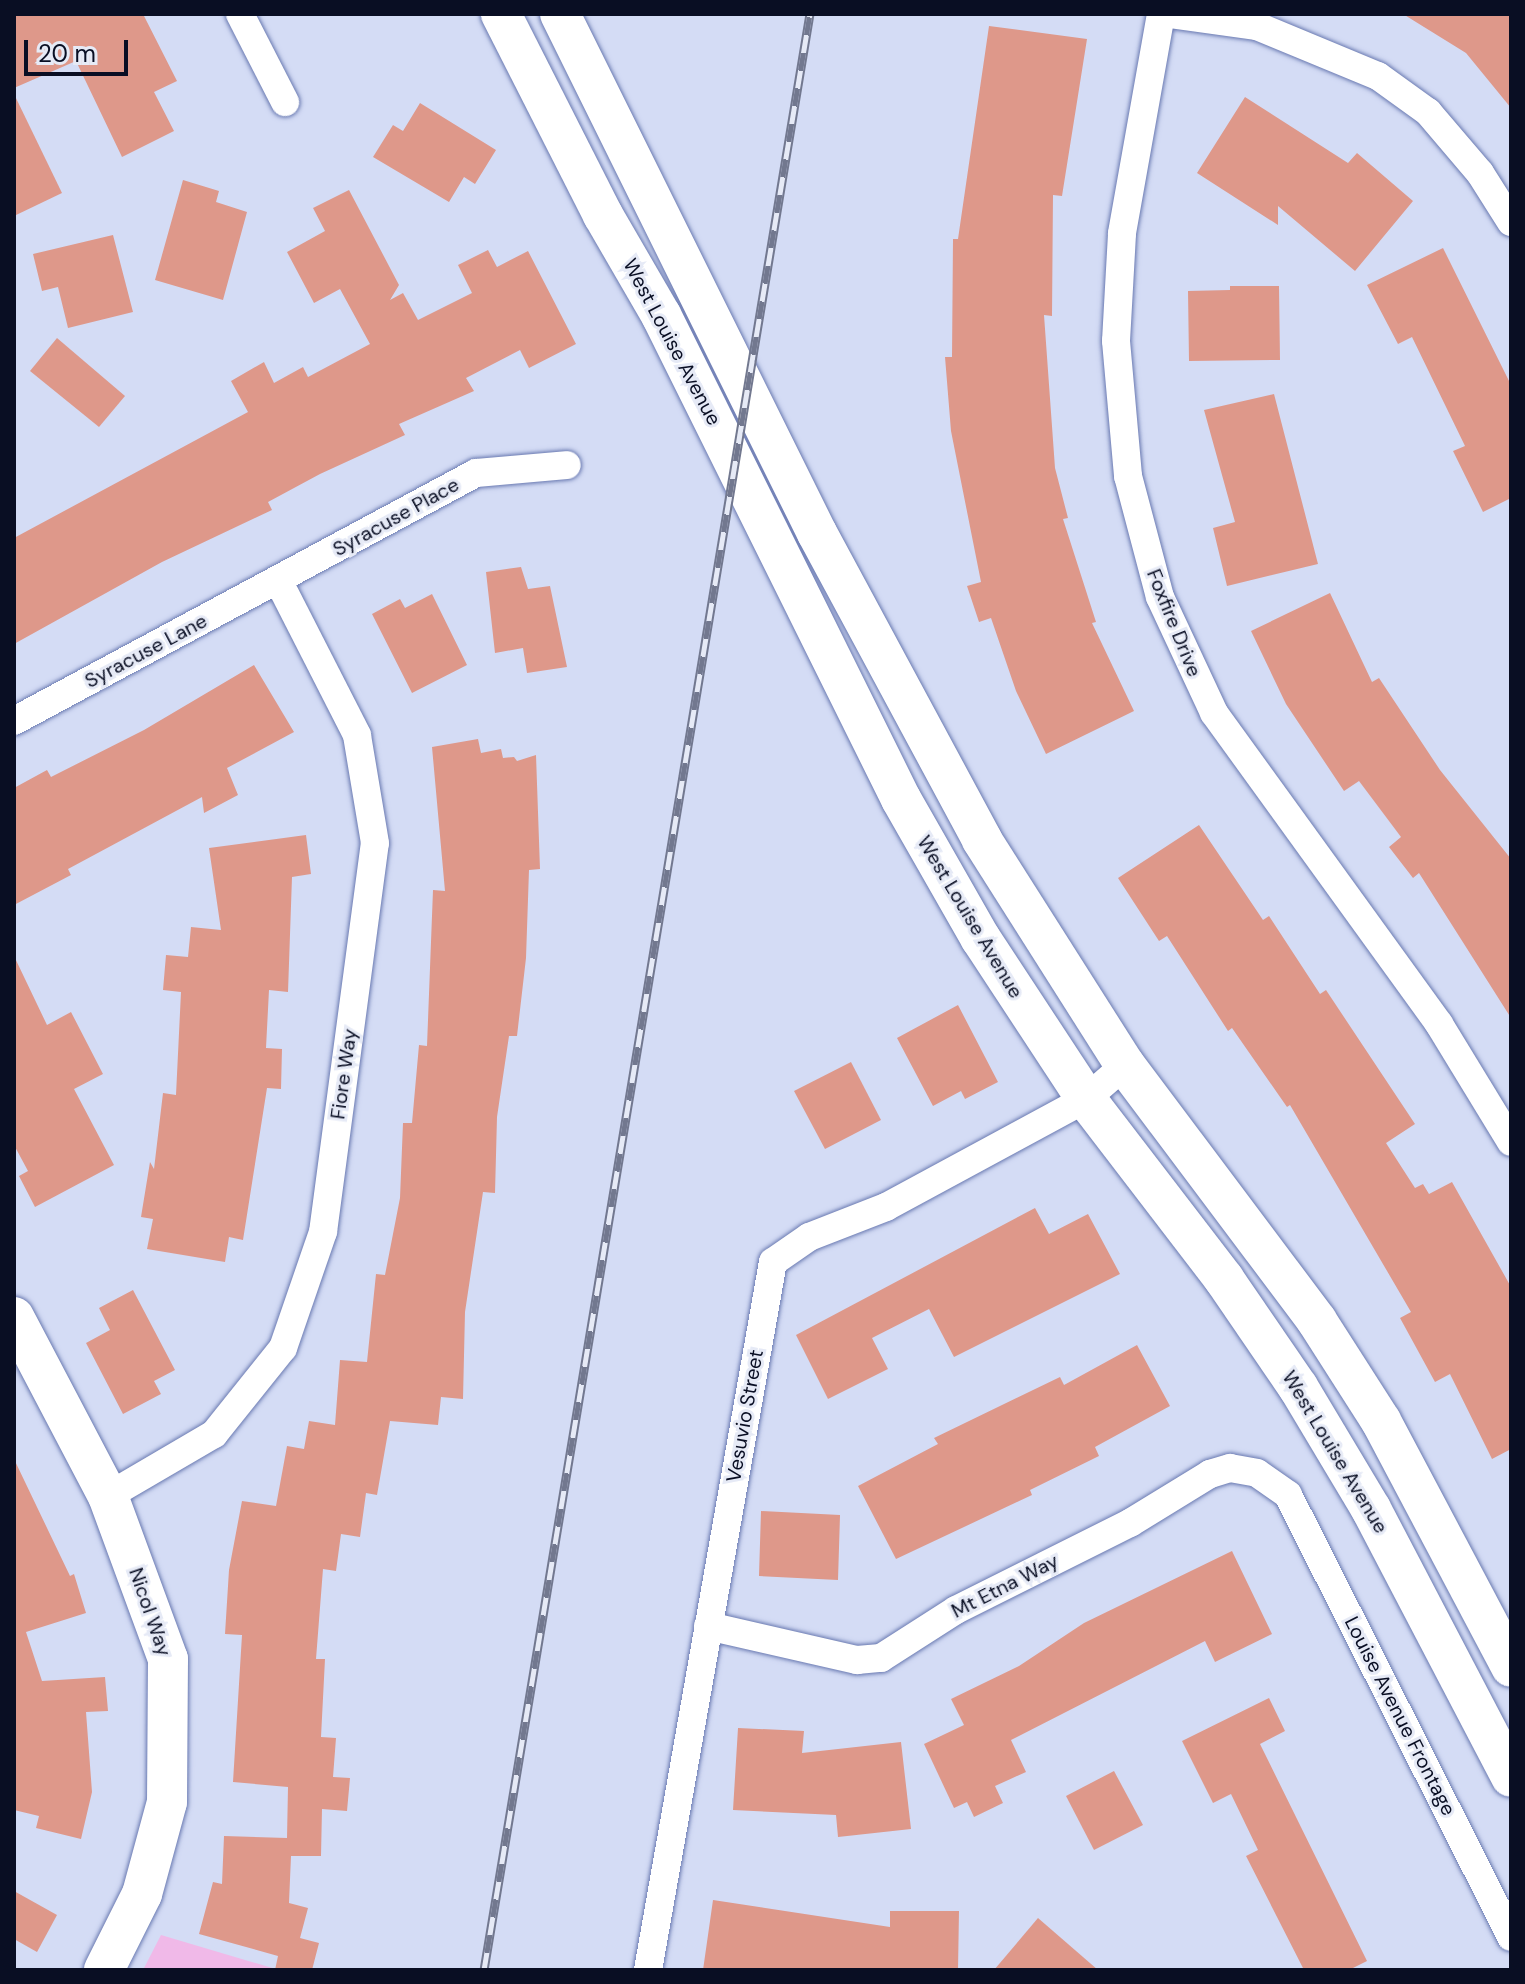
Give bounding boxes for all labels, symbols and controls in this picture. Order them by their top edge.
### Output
scale bar [28,24,132,74]
text: 20 m [38,38,96,69]
street label: West Louise Avenue [618,255,726,429]
street label: Syracuse Place [329,472,463,562]
street label: Foxfire Drive [1142,566,1206,680]
street label: Syracuse Lane [81,609,211,693]
street label: West Louise Avenue [912,831,1028,1003]
street label: Fiore Way [326,1027,362,1121]
street label: Vesuvio Street [722,1348,768,1484]
street label: West Louise Avenue [1277,1366,1393,1538]
street label: Mt Etna Way [947,1549,1063,1623]
street label: Nicol Way [124,1565,176,1659]
street label: Louise Avenue Frontage [1339,1612,1461,1820]

